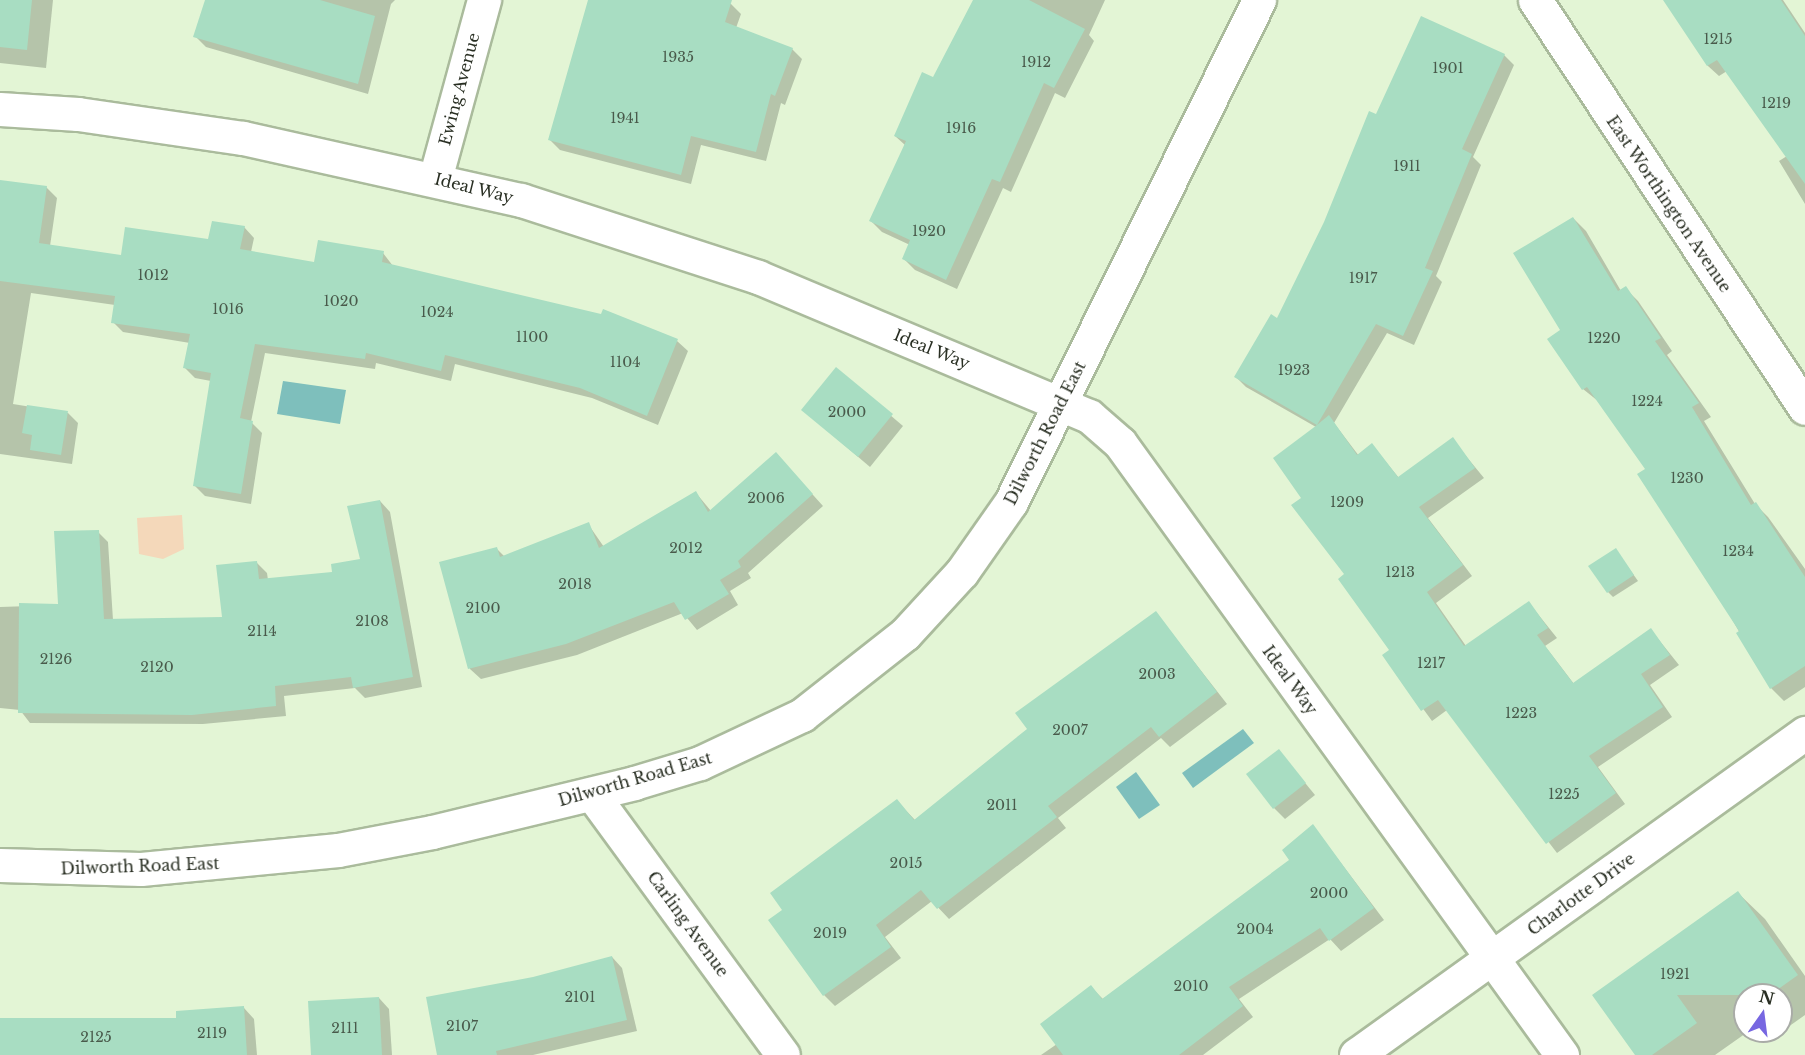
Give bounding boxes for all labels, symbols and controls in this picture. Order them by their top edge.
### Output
street label: Ewing Avenue [435,30,483,148]
house number: 1215 [1703,31,1733,47]
house number: 1935 [662,49,694,65]
house number: 1912 [1021,54,1051,70]
house number: 1901 [1432,60,1464,76]
house number: 1219 [1761,95,1791,111]
house number: 1941 [610,110,640,126]
street label: East Worthington Avenue [1602,111,1736,297]
house number: 1916 [946,120,976,136]
house number: 1911 [1393,158,1421,174]
street label: Ideal Way [432,169,516,207]
house number: 1920 [912,223,946,239]
house number: 1012 [137,267,169,283]
house number: 1917 [1349,270,1377,286]
house number: 1020 [324,293,358,309]
house number: 1016 [212,301,244,317]
house number: 1024 [420,304,454,320]
street label: Ideal Way [891,325,973,373]
house number: 1100 [516,329,548,345]
house number: 1220 [1587,330,1621,346]
house number: 1104 [610,354,640,370]
street label: Dilworth Road East [1000,358,1090,508]
house number: 1923 [1278,362,1310,378]
house number: 1224 [1631,393,1663,409]
house number: 2000 [828,404,866,420]
house number: 1230 [1670,470,1704,486]
house number: 2006 [747,490,785,506]
house number: 1209 [1330,494,1364,510]
house number: 2012 [669,540,703,556]
house number: 1234 [1722,543,1754,559]
house number: 1213 [1385,564,1415,580]
house number: 2018 [558,576,592,592]
house number: 2100 [466,600,500,616]
house number: 2108 [355,613,389,629]
house number: 2114 [247,623,277,639]
street label: Ideal Way [1258,642,1322,718]
house number: 2126 [40,651,72,667]
house number: 1217 [1417,655,1445,671]
house number: 2120 [140,659,174,675]
house number: 2003 [1138,666,1176,682]
house number: 1223 [1505,705,1537,721]
house number: 2007 [1052,722,1088,738]
street label: Dilworth Road East [556,748,714,810]
house number: 1225 [1548,786,1580,802]
house number: 2011 [986,797,1018,813]
street label: Charlotte Drive [1524,849,1638,939]
street label: Dilworth Road East [60,854,220,878]
house number: 2015 [890,855,922,871]
street label: Carling Avenue [643,867,733,981]
house number: 2000 [1310,885,1348,901]
house number: 2004 [1237,921,1273,937]
house number: 2019 [813,925,847,941]
house number: 1921 [1660,966,1690,982]
house number: 2010 [1174,978,1208,994]
north arrow [1733,983,1793,1043]
text: N [1757,986,1777,1009]
house number: 2101 [564,989,596,1005]
house number: 2107 [446,1018,478,1034]
house number: 2111 [331,1020,359,1036]
house number: 2119 [197,1025,227,1041]
house number: 2125 [80,1029,112,1045]

